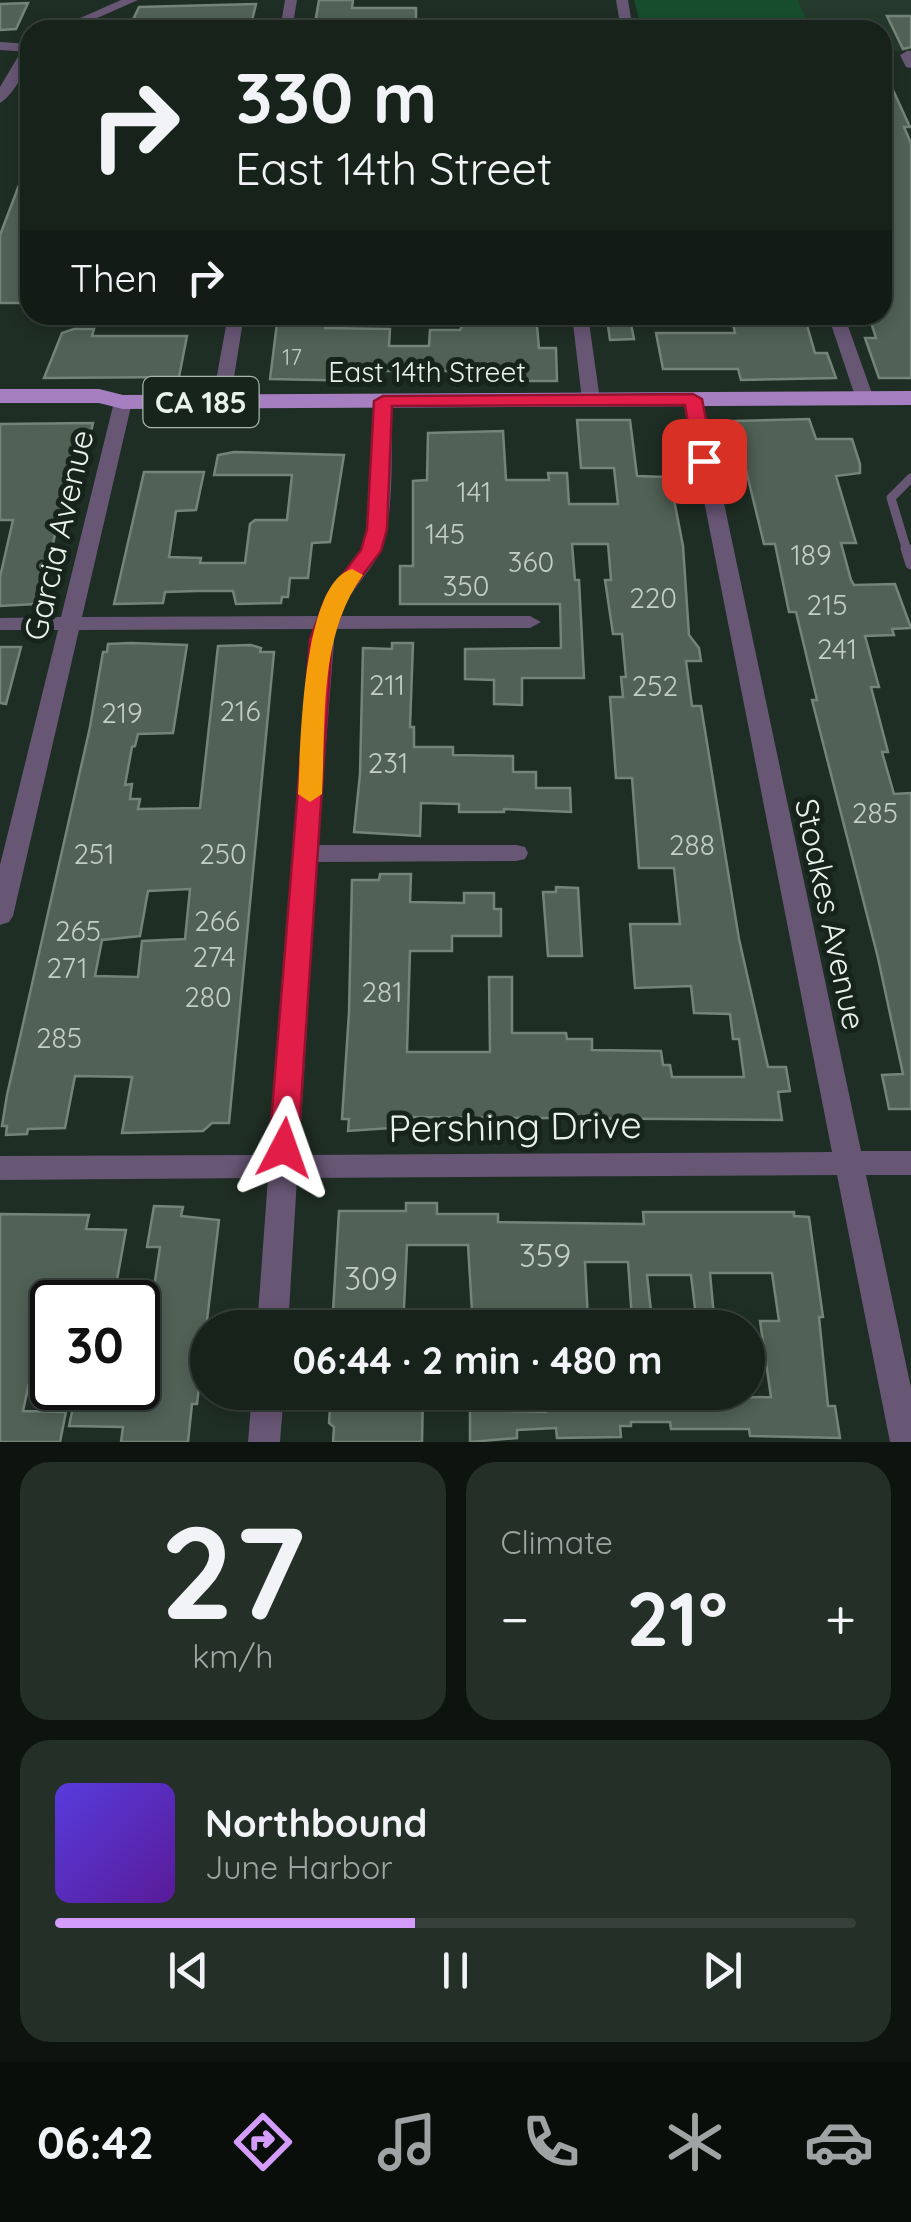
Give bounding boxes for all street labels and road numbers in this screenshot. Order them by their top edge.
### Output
street label: East 14th Street [328,354,526,389]
road number: CA 185 [144,377,258,427]
street label: Garcia Avenue [14,426,102,644]
street label: Stoakes Avenue [787,795,875,1033]
street label: Pershing Drive [388,1100,642,1152]

